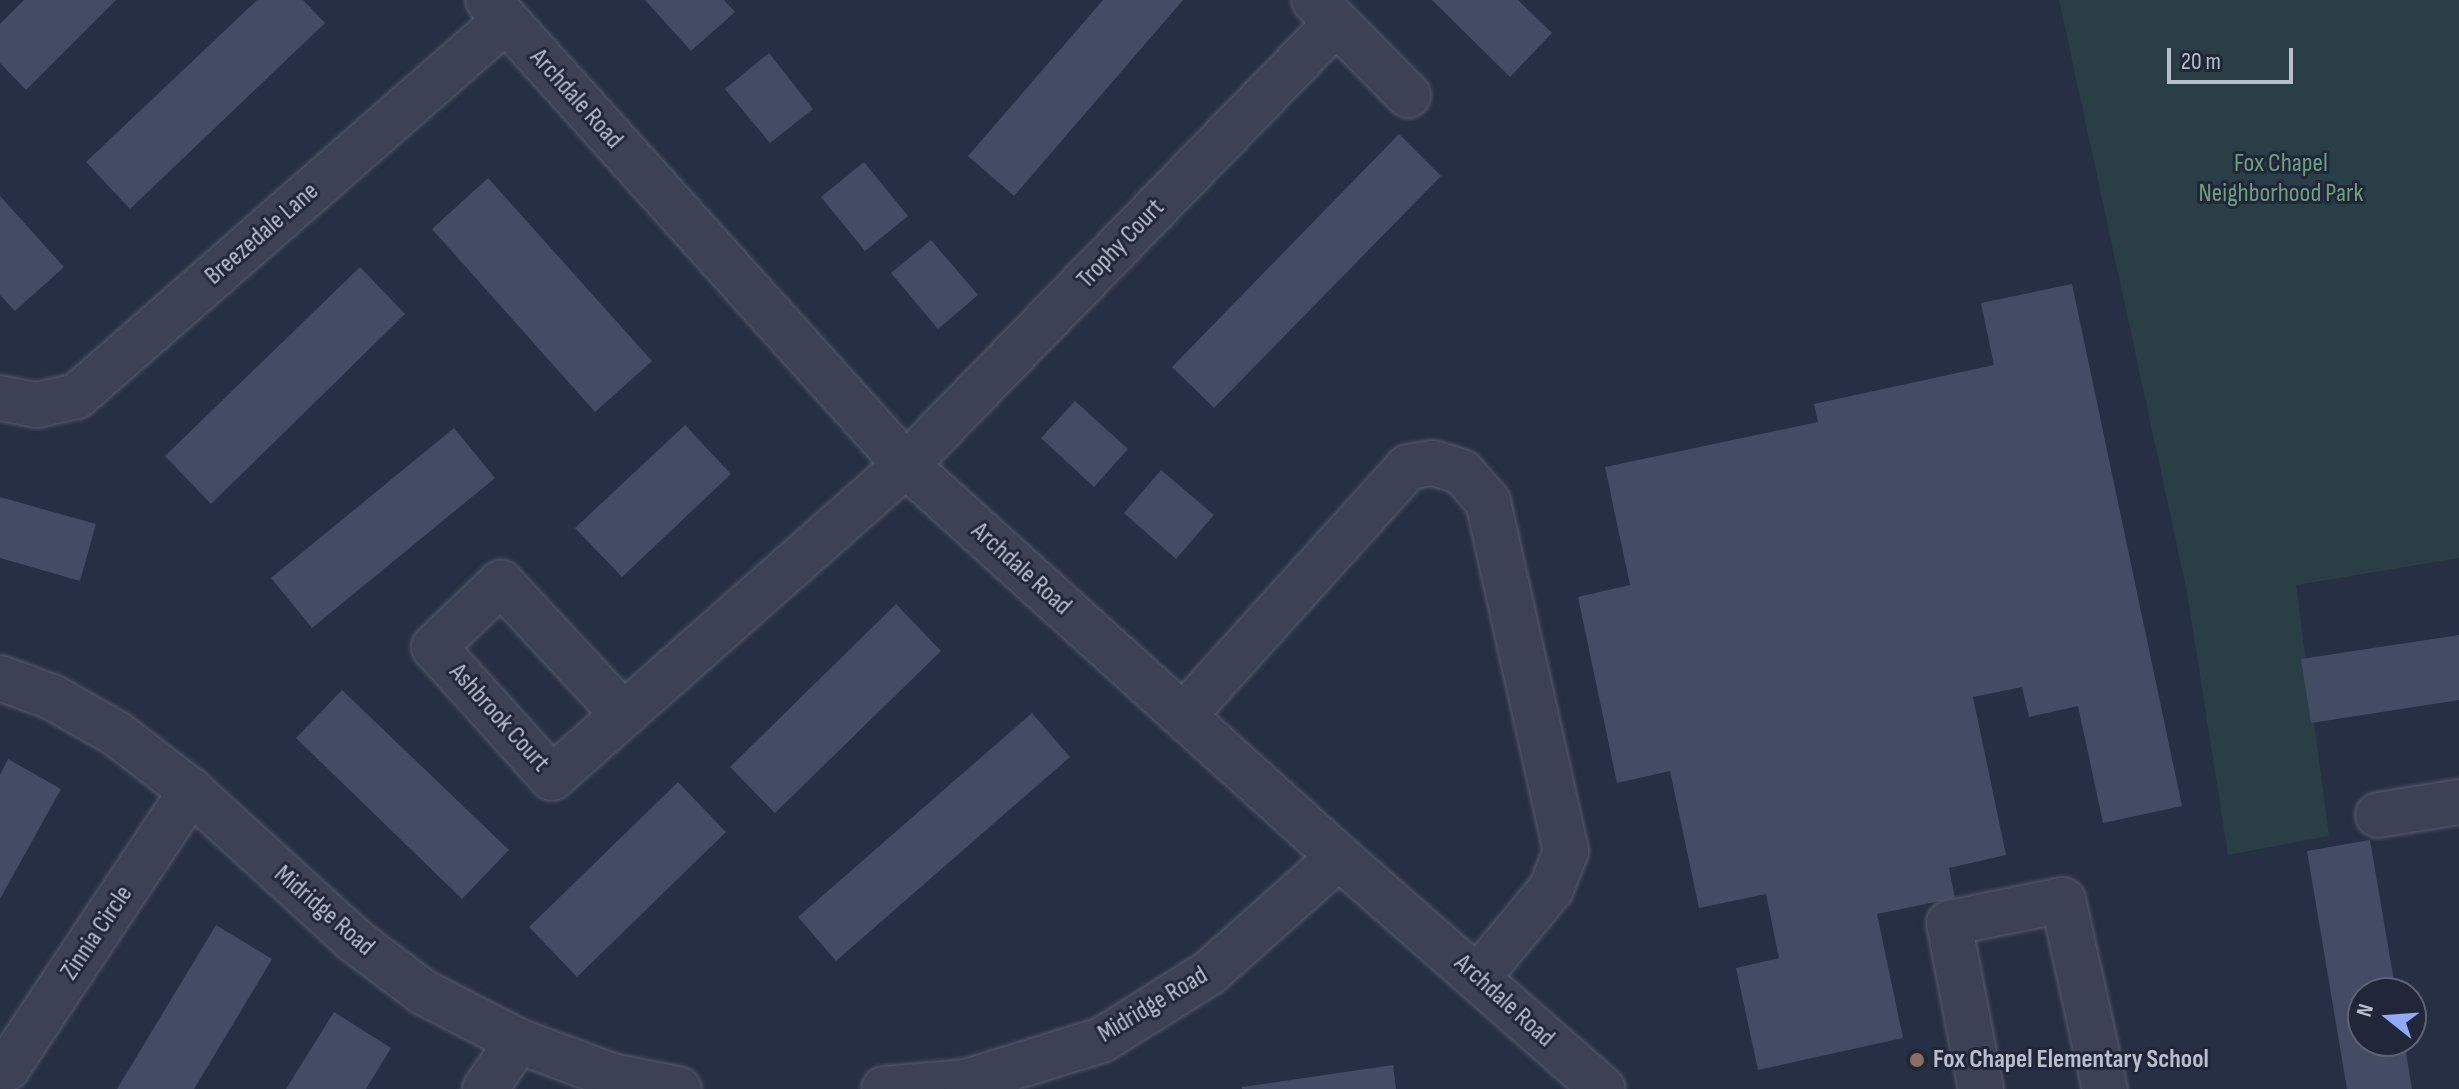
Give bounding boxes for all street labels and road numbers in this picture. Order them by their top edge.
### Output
street label: Archdale Road [523,43,629,155]
street label: Breezedale Lane [199,176,325,292]
street label: Trophy Court [1071,193,1171,295]
street label: Archdale Road [965,516,1077,622]
street label: Ashbrook Court [442,657,556,779]
street label: Midridge Road [268,859,380,963]
street label: Zinnia Circle [54,880,140,986]
street label: Archdale Road [1448,948,1560,1054]
street label: Midridge Road [1092,960,1214,1050]

